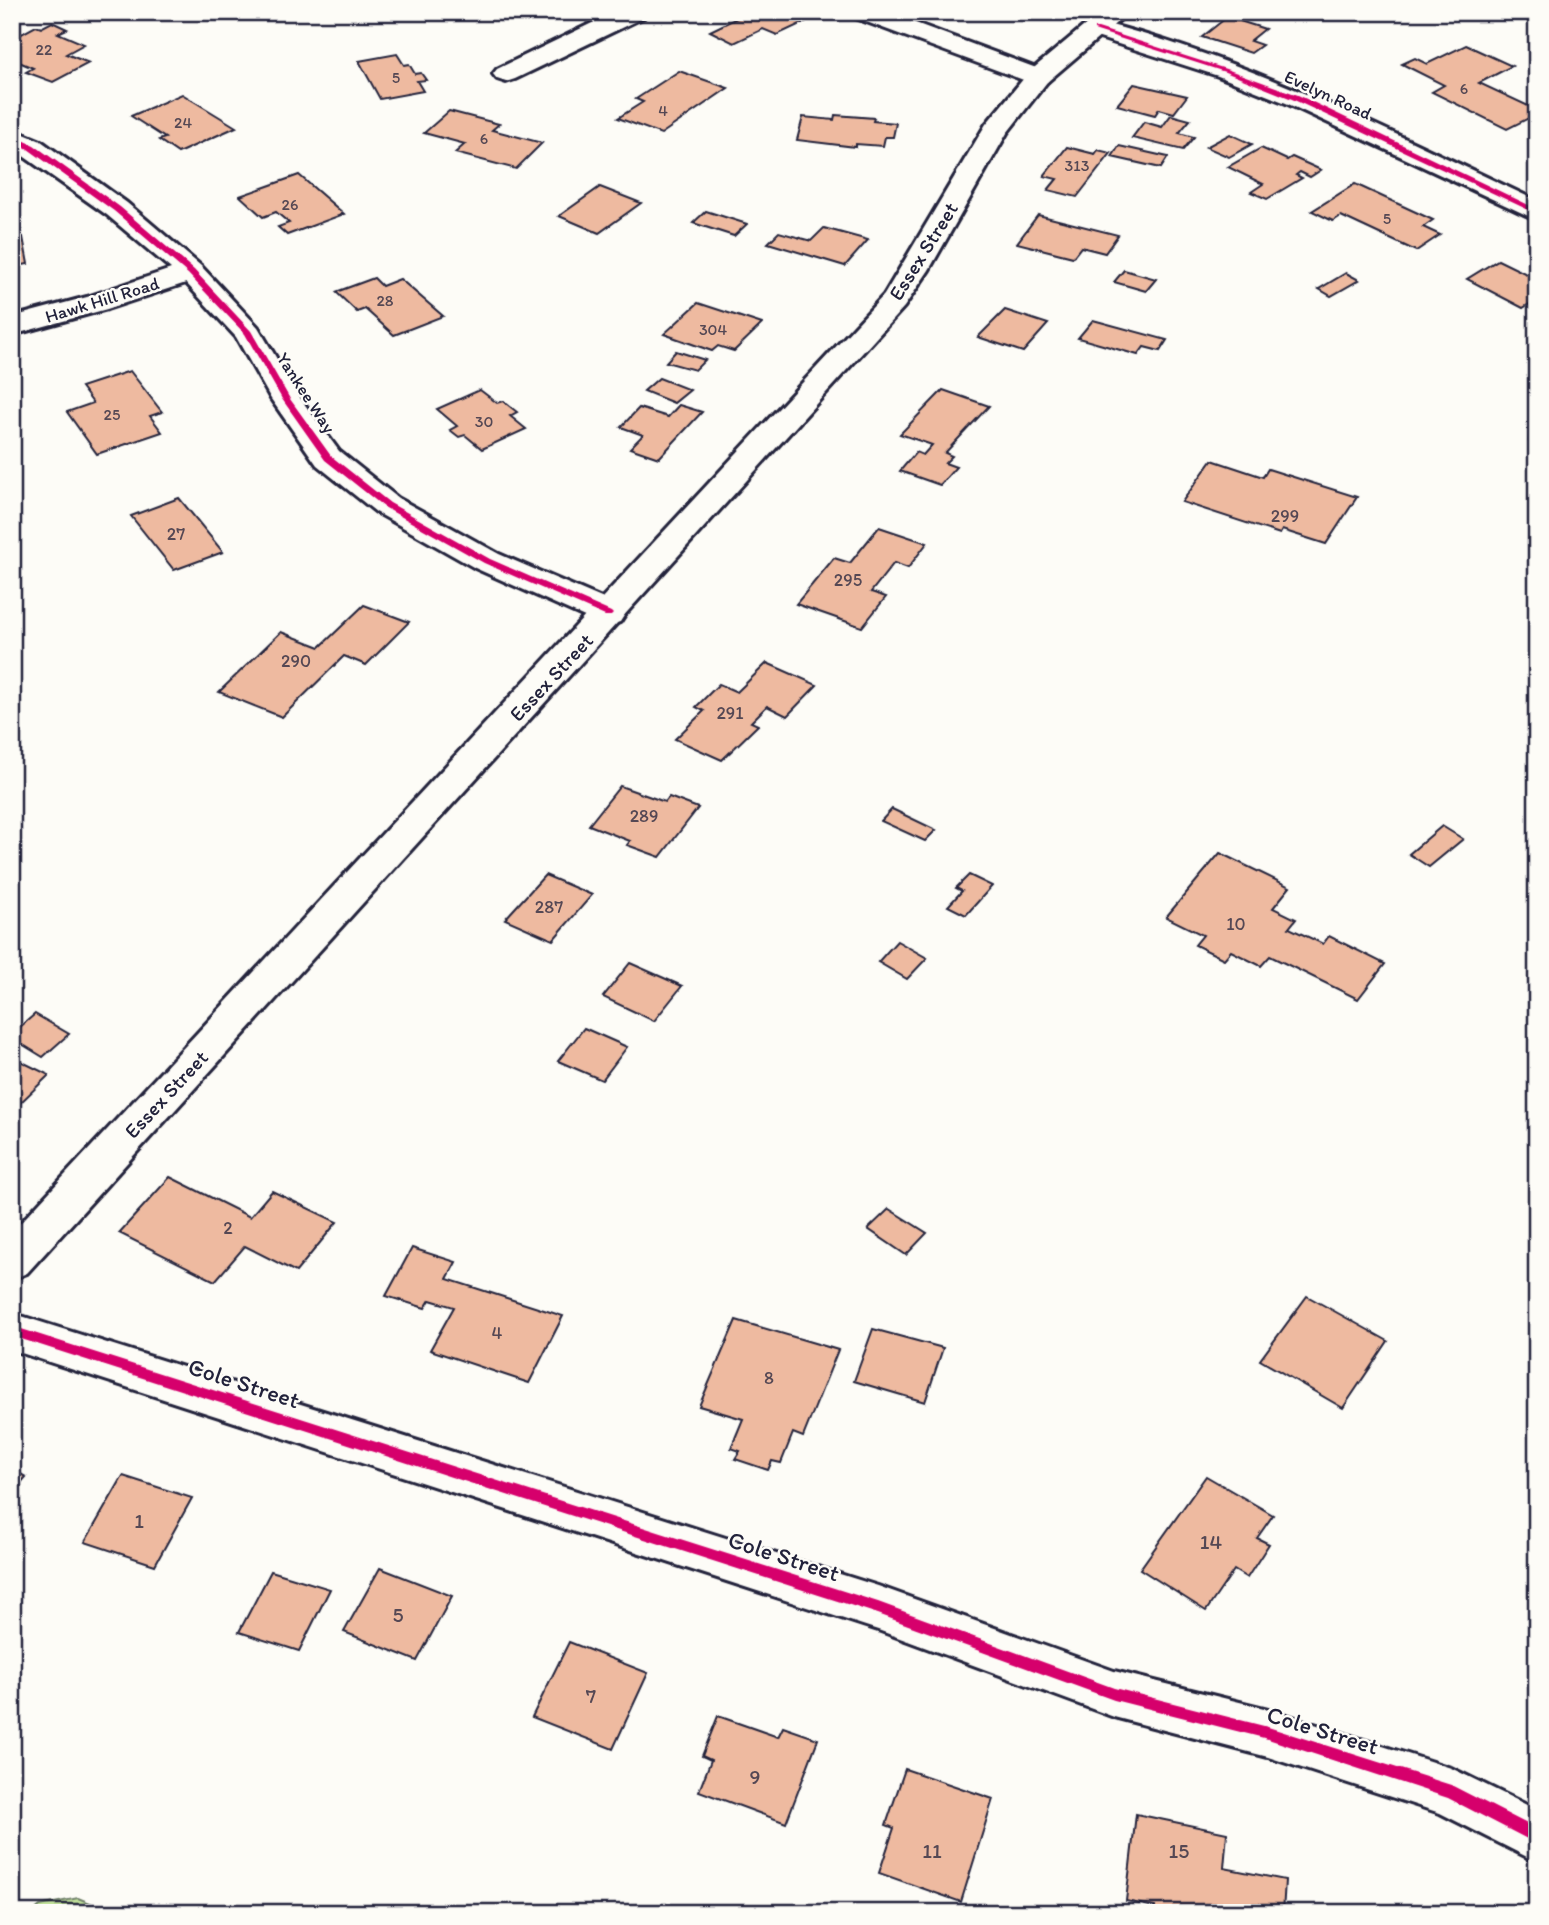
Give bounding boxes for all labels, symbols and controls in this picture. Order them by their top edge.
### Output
house number: 22 [36,40,53,59]
street label: Evelyn Road [1281,65,1375,125]
house number: 5 [392,68,400,87]
house number: 6 [1460,79,1468,98]
house number: 4 [658,101,668,120]
house number: 24 [174,113,192,132]
house number: 6 [480,129,488,148]
house number: 313 [1065,156,1090,175]
house number: 26 [282,195,298,214]
street label: Essex Street [883,197,963,305]
house number: 5 [1383,209,1391,228]
street label: Hawk Hill Road [42,272,162,328]
house number: 28 [376,291,394,310]
house number: 304 [699,320,727,339]
street label: Yankee Way [272,349,340,438]
house number: 25 [104,405,120,424]
house number: 30 [475,412,493,431]
house number: 299 [1271,505,1299,527]
house number: 27 [167,523,185,545]
house number: 295 [834,569,862,591]
street label: Essex Street [504,628,598,726]
house number: 290 [281,650,311,672]
house number: 291 [716,702,744,724]
house number: 289 [630,805,658,827]
house number: 287 [535,896,563,918]
house number: 10 [1226,913,1246,935]
street label: Essex Street [119,1045,213,1143]
house number: 2 [223,1217,233,1239]
house number: 4 [492,1322,503,1344]
street label: Cole Street [185,1351,303,1415]
house number: 8 [764,1367,774,1389]
house number: 1 [134,1508,144,1533]
street label: Cole Street [725,1524,843,1588]
house number: 14 [1200,1529,1223,1554]
house number: 5 [392,1602,404,1627]
house number: 7 [586,1683,596,1708]
street label: Cole Street [1264,1699,1382,1761]
house number: 9 [750,1764,760,1789]
house number: 11 [922,1838,942,1863]
house number: 15 [1169,1838,1189,1863]

